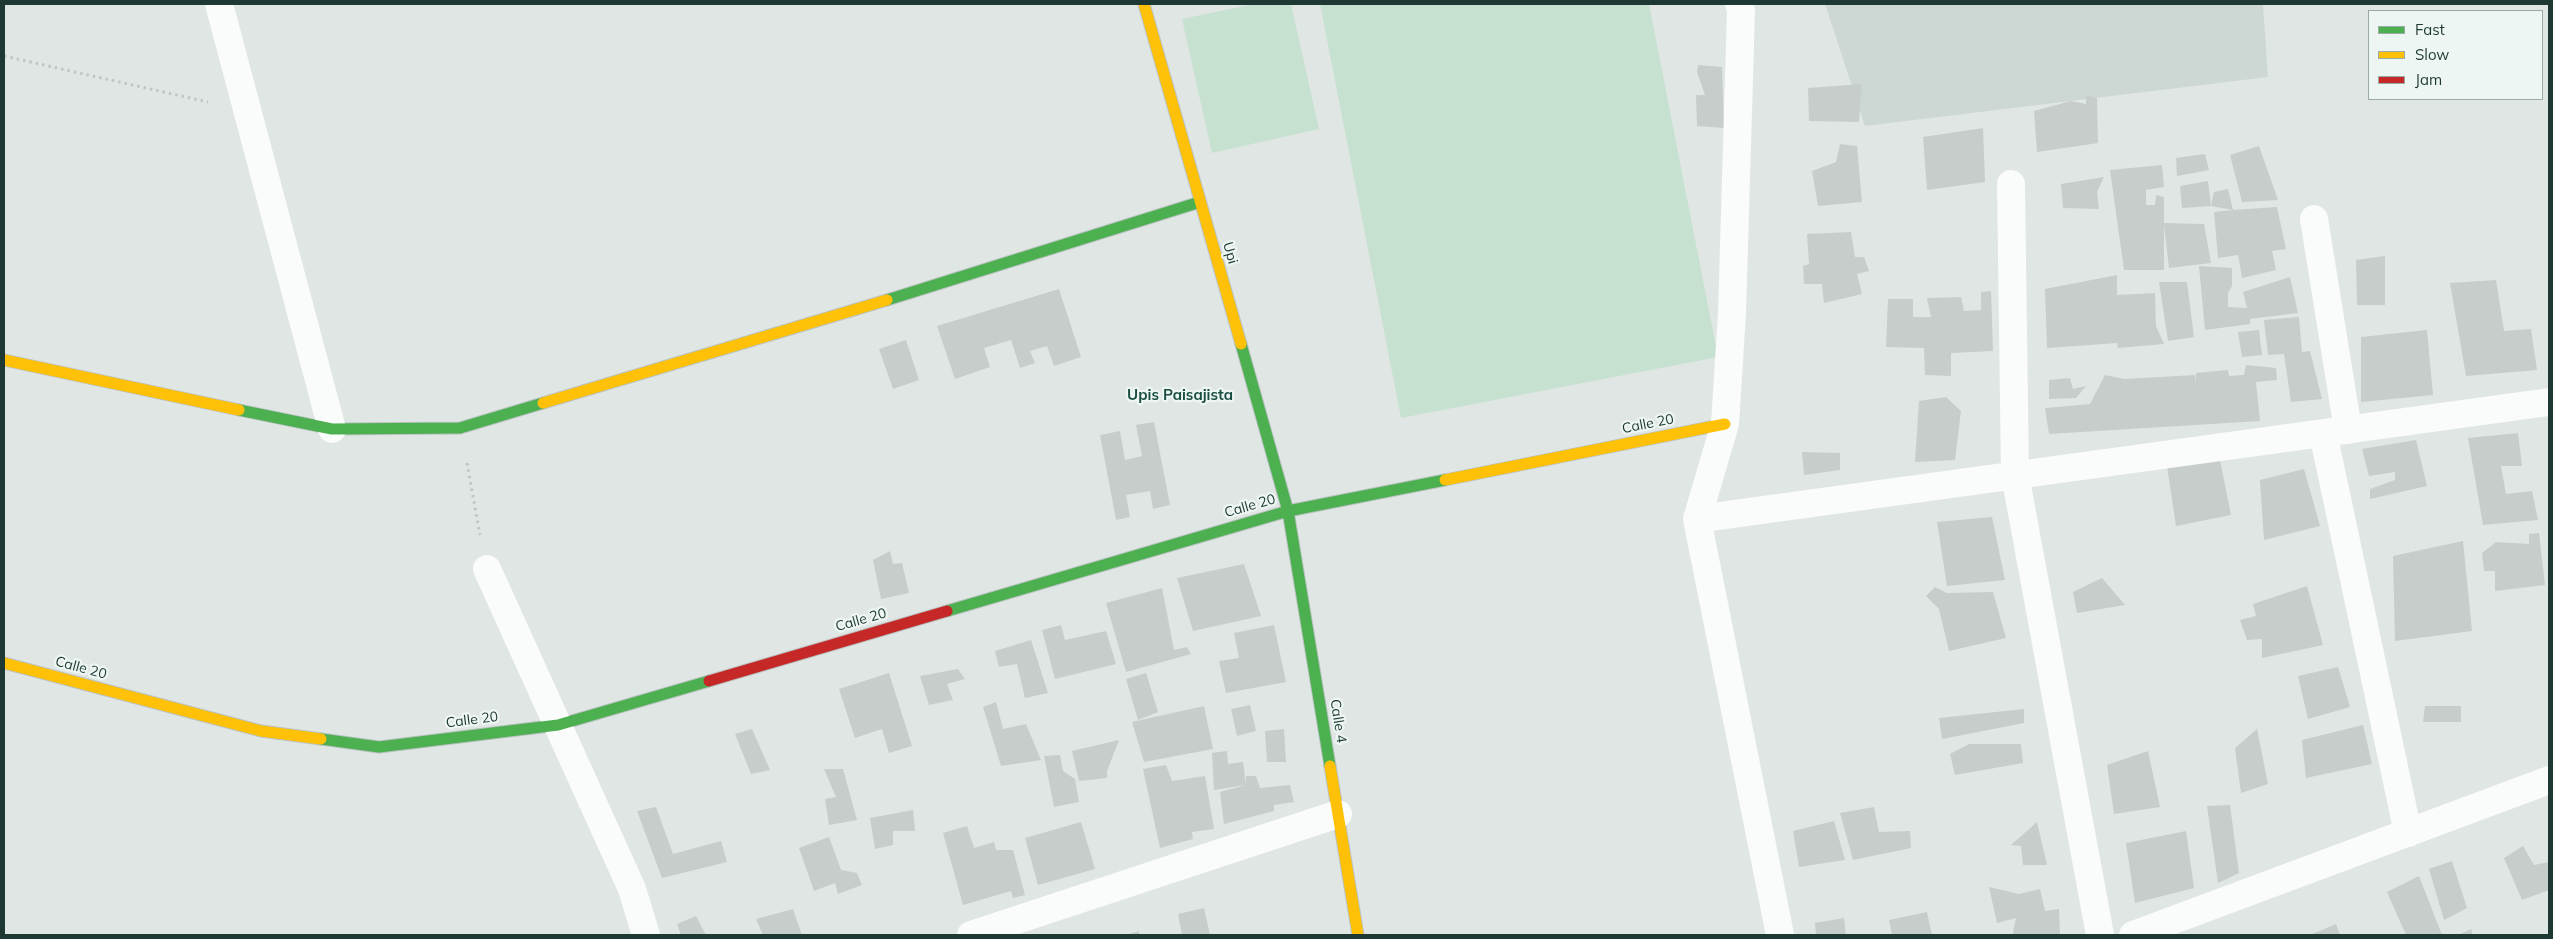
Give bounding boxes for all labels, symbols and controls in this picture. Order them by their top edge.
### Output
legend [2368,10,2543,100]
text: Fast [2415,20,2445,39]
text: Slow [2415,45,2449,64]
text: Jam [2415,70,2442,89]
street label: Upi [1219,240,1241,266]
district label: Upis Paisajista [1127,386,1233,404]
street label: Calle 20 [1621,411,1675,437]
street label: Calle 20 [1222,491,1278,521]
street label: Calle 20 [833,605,889,635]
street label: Calle 20 [53,653,109,683]
street label: Calle 4 [1326,698,1350,744]
street label: Calle 20 [445,708,499,732]

